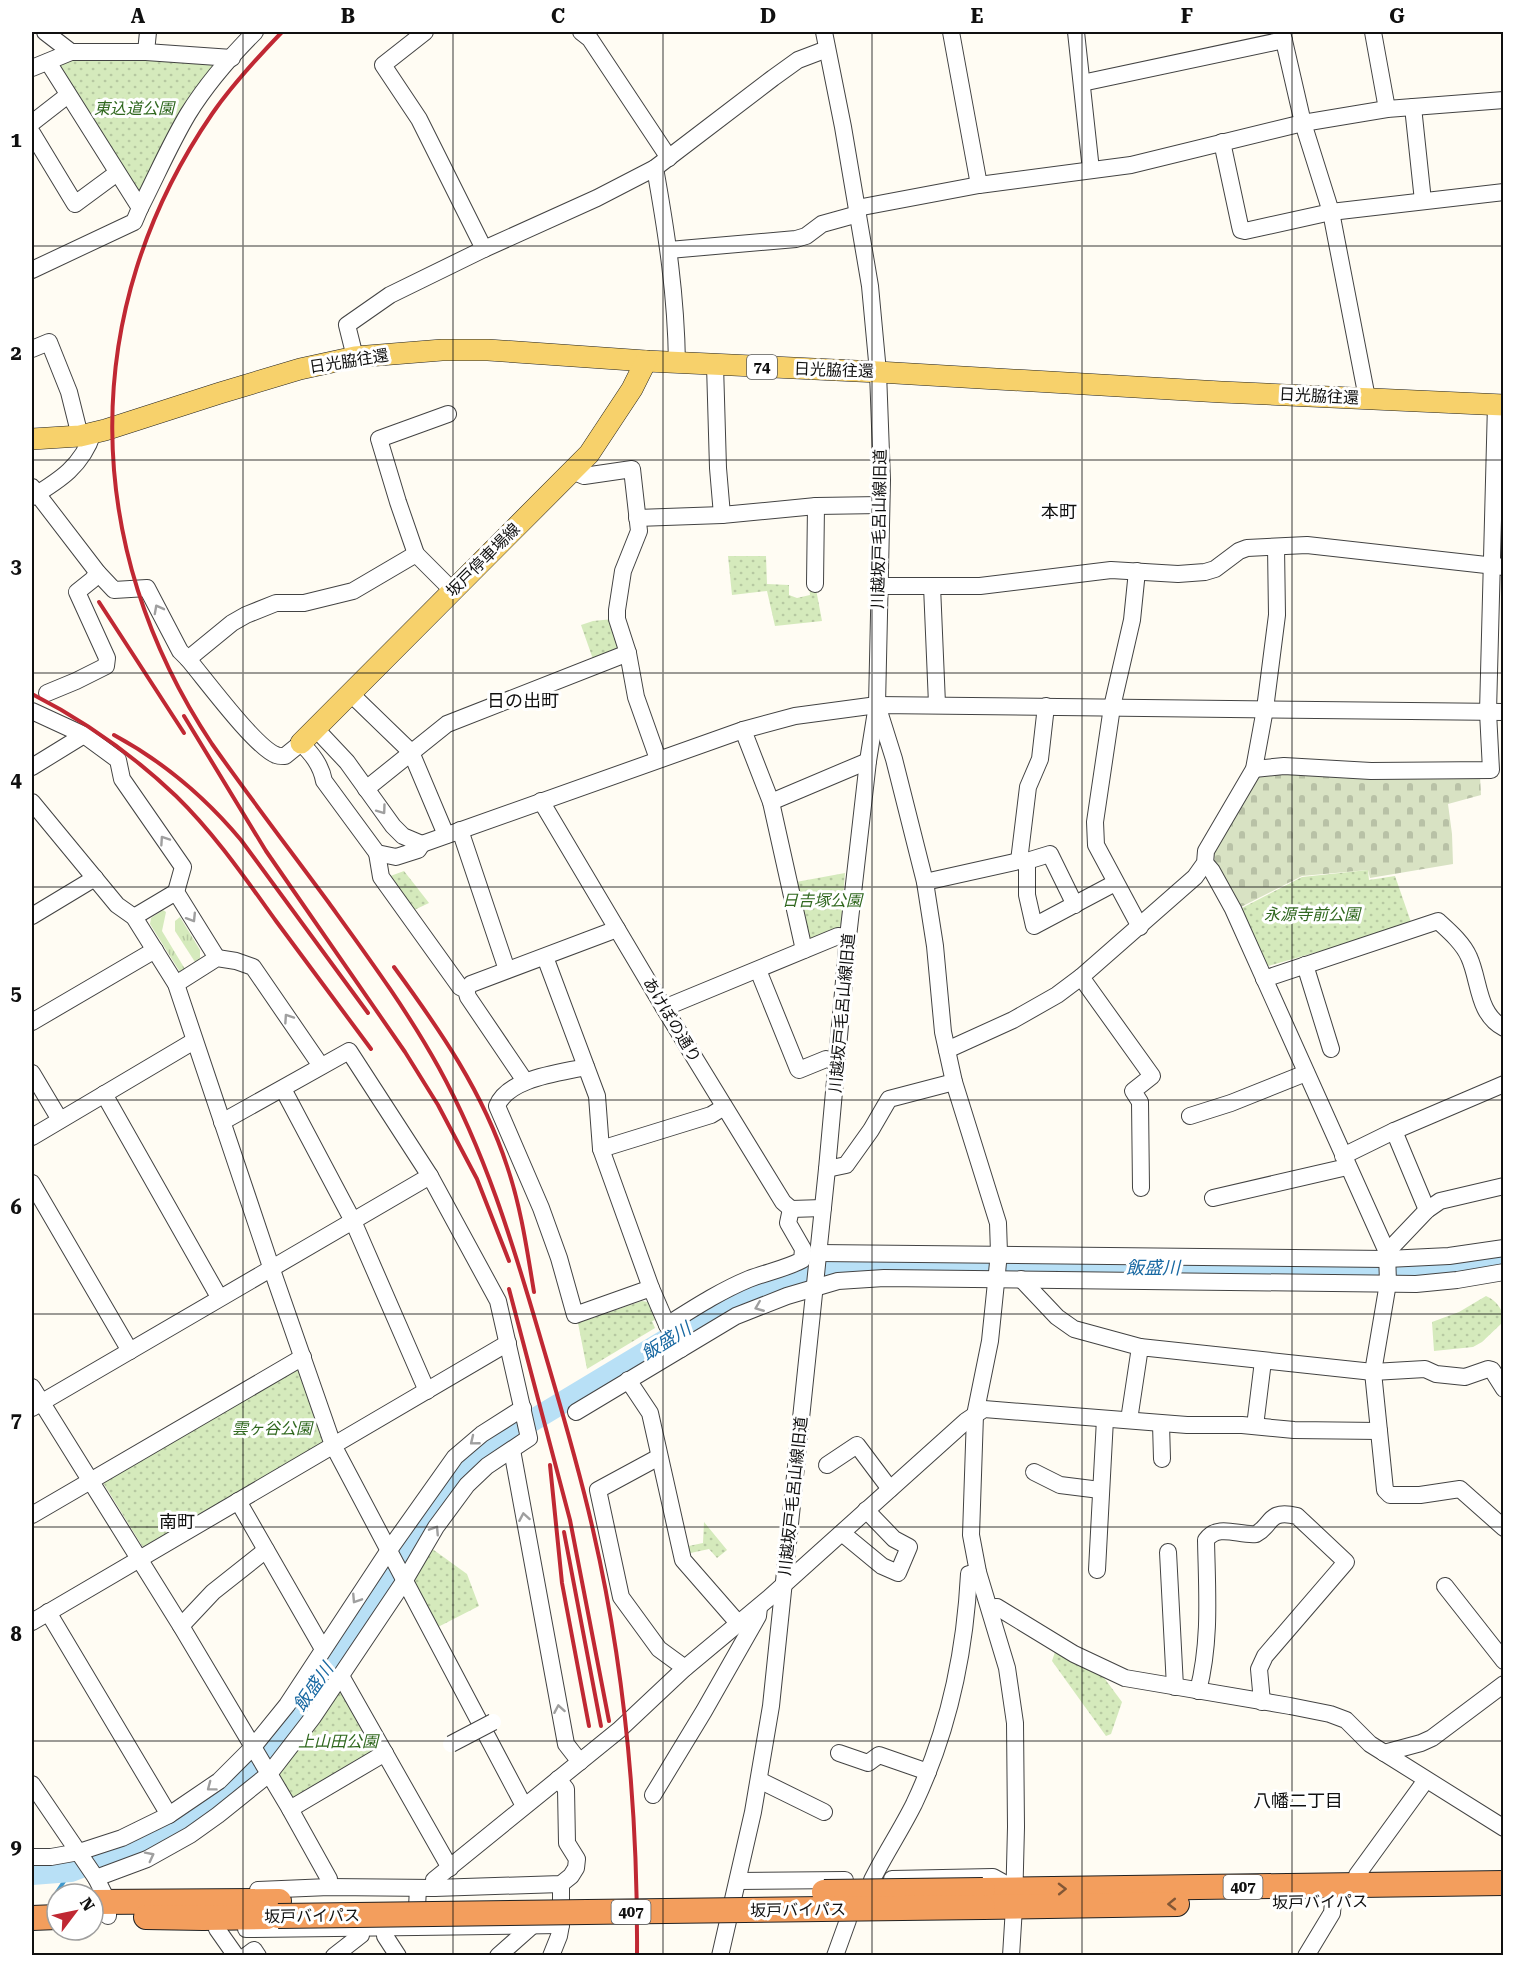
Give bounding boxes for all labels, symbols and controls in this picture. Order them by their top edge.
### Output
text: A [131,4,146,28]
text: B [341,4,355,28]
text: C [551,4,565,28]
text: D [760,4,776,28]
text: E [971,4,984,28]
text: F [1181,4,1193,28]
text: G [1389,4,1405,28]
park label: 東込道公園 [94,99,176,118]
text: 1 [10,128,22,152]
text: 2 [10,341,22,365]
street label: 日光脇往還 [308,345,390,377]
road number: 74 [747,355,777,379]
street label: 日光脇往還 [794,359,874,381]
street label: 日光脇往還 [1279,384,1359,408]
street label: 川越坂戸毛呂山線旧道 [868,449,890,609]
district label: 本町 [1041,501,1077,522]
street label: 坂戸停車場線 [442,519,524,601]
text: 3 [10,554,22,578]
one-way arrow [154,605,165,616]
district label: 日の出町 [487,690,559,711]
text: 4 [10,768,22,792]
one-way arrow [374,803,385,814]
one-way arrow [160,835,171,846]
park label: 日𠮷塚公園 [782,891,864,910]
park label: 永源寺前公園 [1264,905,1362,924]
one-way arrow [184,911,195,922]
street label: 川越坂戸毛呂山線旧道 [826,932,858,1094]
street label: あけぼの通り [639,974,705,1066]
text: 5 [10,981,22,1005]
one-way arrow [285,1013,296,1024]
text: 6 [10,1195,22,1219]
water label: 飯盛川 [1126,1257,1182,1278]
one-way arrow [754,1300,765,1312]
water label: 飯盛川 [638,1317,696,1364]
text: 7 [10,1408,22,1432]
street label: 川越坂戸毛呂山線旧道 [775,1415,811,1577]
park label: 雲ヶ谷公園 [232,1419,314,1438]
one-way arrow [470,1433,481,1444]
district label: 南町 [159,1511,195,1532]
one-way arrow [518,1512,531,1522]
one-way arrow [428,1525,439,1536]
one-way arrow [352,1593,364,1603]
text: 8 [10,1622,22,1646]
water label: 飯盛川 [289,1657,338,1715]
one-way arrow [553,1704,566,1714]
park label: 上山田公園 [298,1732,380,1751]
one-way arrow [206,1780,217,1791]
district label: 八幡二丁目 [1253,1790,1343,1811]
text: 9 [10,1835,22,1859]
one-way arrow [144,1852,155,1864]
road number: 407 [1224,1875,1262,1899]
north arrow [45,1882,105,1942]
one-way arrow [1058,1883,1067,1895]
street label: 坂戸バイパス [1272,1892,1368,1912]
text: N [76,1894,99,1915]
one-way arrow [1168,1898,1177,1910]
road number: 407 [612,1900,650,1924]
street label: 坂戸バイパス [750,1900,846,1920]
street label: 坂戸バイパス [264,1906,360,1926]

